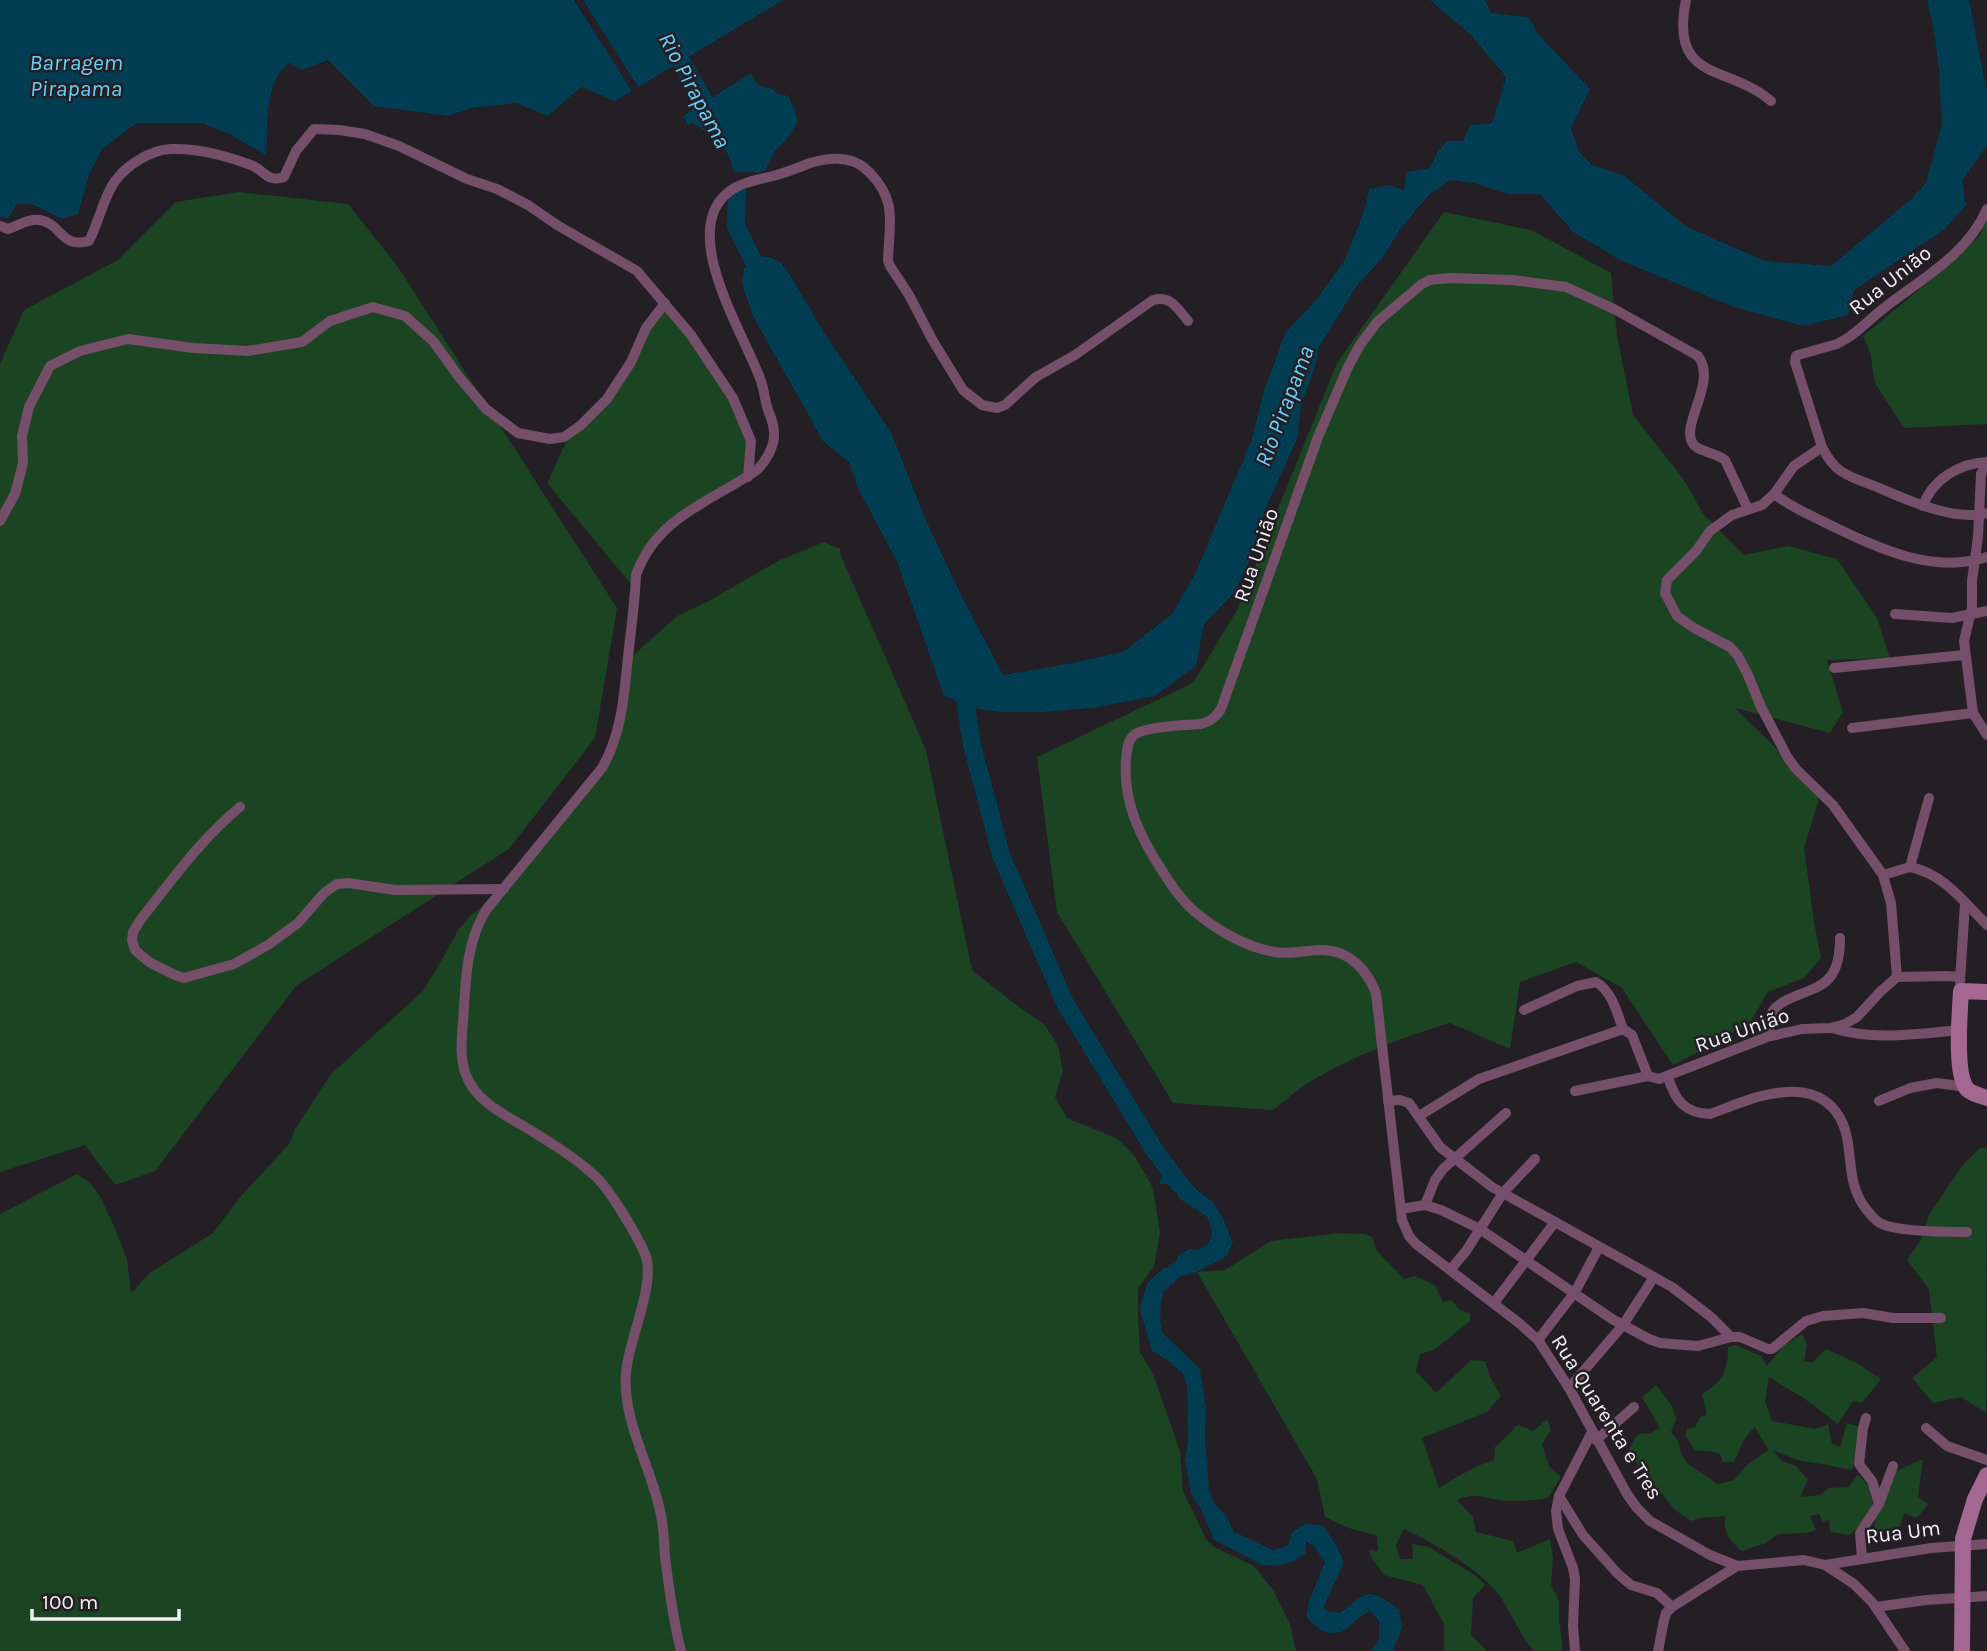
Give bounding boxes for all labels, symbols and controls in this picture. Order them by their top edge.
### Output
water label: Rio Pirapama [653,28,736,153]
water label: Barragem Pirapama [29,49,123,102]
street label: Rua União [1844,240,1936,320]
water label: Rio Pirapama [1249,342,1320,470]
street label: Rua União [1229,505,1283,605]
street label: Rua União [1692,1003,1792,1057]
street label: Rua Quarenta e Tres [1547,1330,1667,1504]
street label: Rua Um [1864,1515,1942,1549]
scale bar [32,1578,178,1622]
text: 100 m [42,1590,99,1614]

